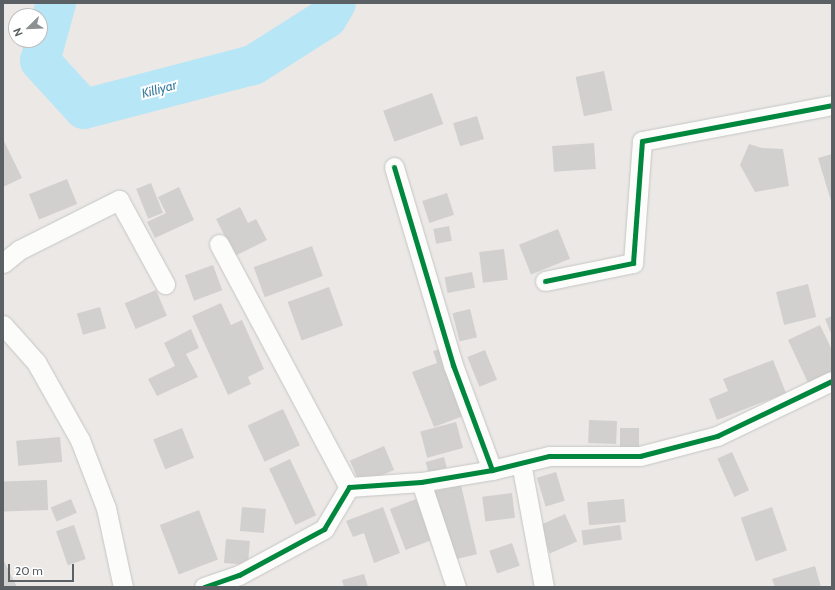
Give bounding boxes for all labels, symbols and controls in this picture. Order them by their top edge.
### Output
north arrow [8,8,48,48]
text: N [10,26,26,39]
water label: Killiyar [140,77,178,101]
scale bar [10,556,76,582]
text: 20 m [15,563,43,578]

